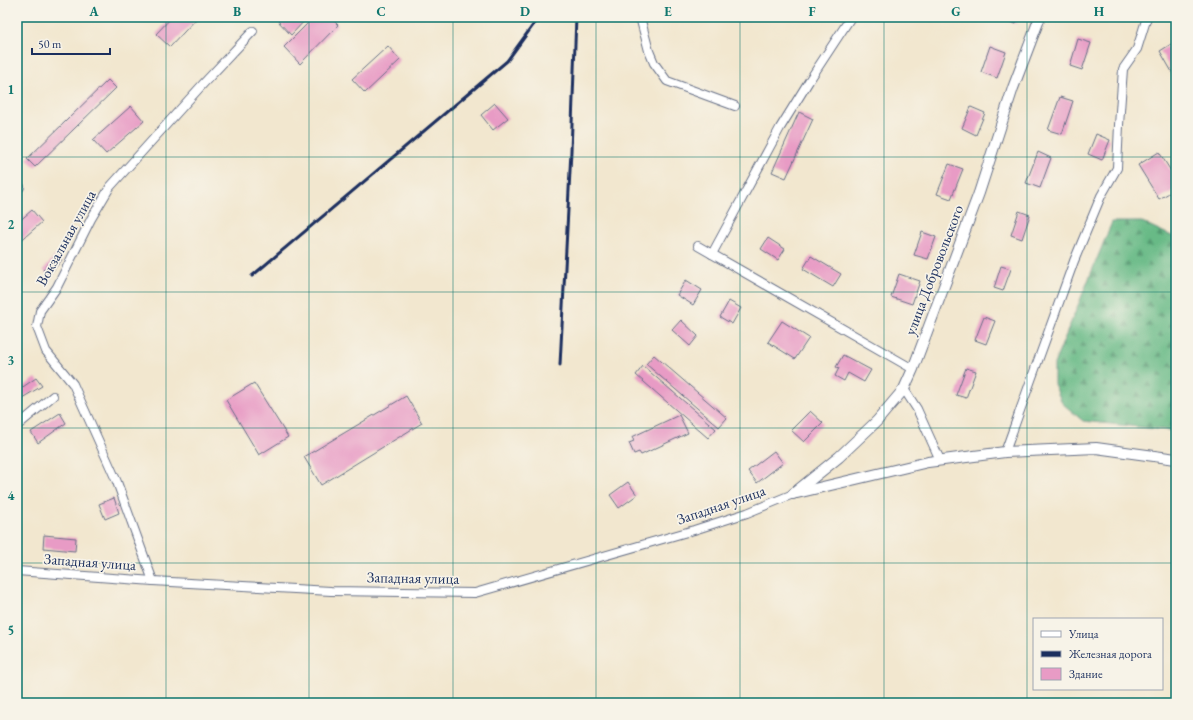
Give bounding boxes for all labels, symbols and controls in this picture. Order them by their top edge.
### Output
text: A [88,3,99,20]
text: B [233,3,241,20]
text: C [376,3,386,20]
text: D [520,3,530,20]
text: E [664,3,672,20]
text: F [808,3,816,20]
text: G [951,3,961,20]
text: H [1094,3,1105,20]
scale bar [32,30,110,56]
text: 50 m [38,36,62,52]
text: 1 [8,81,15,98]
street label: Вокзальная улица [31,187,100,289]
street label: улица Добровольского [900,202,967,338]
text: 2 [8,216,15,233]
text: 3 [8,352,15,369]
street label: Западная улица [674,480,768,529]
text: 4 [8,487,15,504]
street label: Западная улица [43,549,137,574]
street label: Западная улица [367,567,459,588]
legend [1033,618,1163,690]
text: 5 [8,622,14,639]
text: Улица [1068,626,1099,642]
text: Железная дорога [1068,646,1152,662]
text: Здание [1069,666,1103,682]

